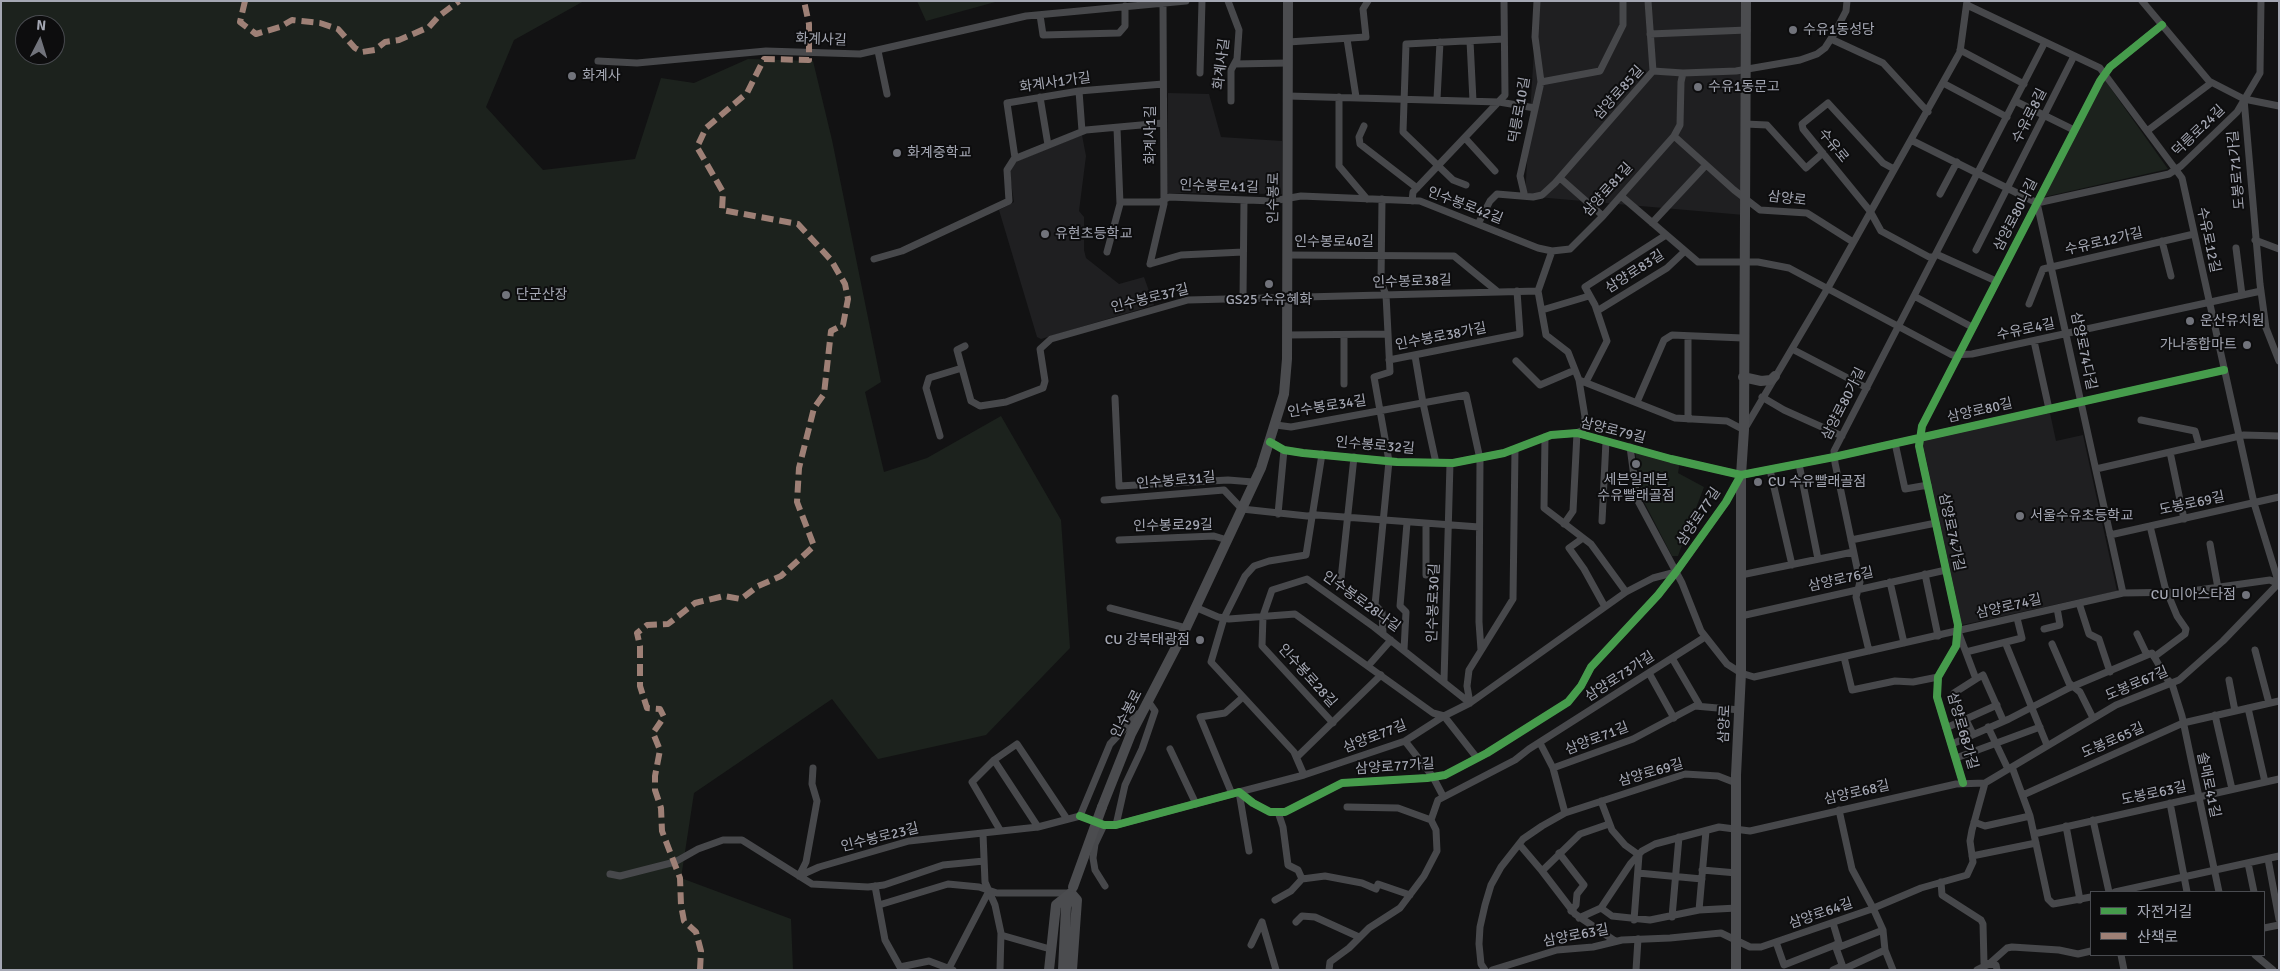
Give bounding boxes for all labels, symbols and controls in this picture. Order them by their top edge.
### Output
north arrow [15,15,65,65]
text: N [36,17,47,34]
place label: 수유1동성당 [1803,22,1875,38]
marker: 수유1동성당 [1787,24,1799,36]
street label: 화계사길 [795,31,847,49]
street label: 화계사길 [1211,37,1233,91]
street label: 삼양로85길 [1590,63,1648,123]
place label: 화계사 [582,68,621,84]
marker: 화계사 [566,70,578,82]
street label: 화계사1가길 [1018,70,1092,96]
street label: 덕릉로10길 [1506,76,1534,144]
place label: 수유1동문고 [1708,79,1780,95]
marker: 수유1동문고 [1692,81,1704,93]
street label: 수유로8길 [2009,86,2051,146]
street label: 덕릉로24길 [2169,102,2229,160]
street label: 화계사1길 [1143,105,1159,165]
street label: 수유로 [1814,126,1852,166]
street label: 도봉로71가길 [2225,130,2249,210]
place label: 화계중학교 [907,145,971,161]
marker: 화계중학교 [891,147,903,159]
street label: 삼양로81길 [1579,160,1637,220]
street label: 인수봉로 [1265,172,1283,224]
street label: 삼양로80나길 [1990,176,2042,254]
street label: 인수봉로41길 [1179,177,1259,197]
street label: 인수봉로42길 [1425,184,1505,228]
street label: 삼양로 [1767,188,1807,210]
street label: 수유로12길 [2193,206,2223,274]
street label: 수유로12가길 [2063,225,2145,259]
place label: 유현초등학교 [1055,226,1132,242]
marker: 유현초등학교 [1039,228,1051,240]
street label: 인수봉로40길 [1294,234,1374,250]
street label: 삼양로83길 [1602,247,1668,297]
street label: 인수봉로38길 [1372,272,1452,292]
marker: GS25 수유혜화 [1263,278,1275,290]
street label: 인수봉로37길 [1109,281,1191,317]
place label: 단군산장 [516,287,568,303]
marker: 단군산장 [500,289,512,301]
place label: GS25 수유혜화 [1226,292,1312,308]
street label: 삼양로74다길 [2067,310,2099,392]
place label: 운산유치원 [2200,313,2264,329]
marker: 운산유치원 [2184,315,2196,327]
street label: 수유로4길 [1995,316,2057,344]
street label: 인수봉로38가길 [1394,320,1488,354]
place label: 가나종합마트 [2160,337,2237,353]
marker: 가나종합마트 [2241,339,2253,351]
street label: 삼양로80가길 [1818,365,1870,443]
street label: 인수봉로34길 [1286,392,1368,422]
street label: 삼양로80길 [1946,395,2014,427]
street label: 삼양로79길 [1579,415,1647,447]
street label: 인수봉로32길 [1335,434,1415,458]
marker: 세븐일레븐 수유빨래골점 [1630,458,1642,470]
street label: 인수봉로31길 [1136,469,1216,493]
place label: 세븐일레븐 수유빨래골점 [1597,472,1675,504]
place label: CU 수유빨래골점 [1768,474,1866,490]
marker: CU 수유빨래골점 [1752,476,1764,488]
street label: 삼양로77길 [1673,485,1725,549]
street label: 도봉로69길 [2158,489,2226,519]
street label: 삼양로74가길 [1935,491,1967,573]
place label: 서울수유초등학교 [2030,508,2133,524]
marker: 서울수유초등학교 [2014,510,2026,522]
street label: 인수봉로29길 [1133,517,1213,535]
street label: 인수봉로30길 [1424,563,1444,643]
street label: 삼양로76길 [1807,564,1875,596]
street label: 인수봉로28나길 [1319,568,1403,636]
place label: CU 미아스타점 [2151,587,2236,603]
marker: CU 미아스타점 [2240,589,2252,601]
street label: 삼양로74길 [1975,591,2043,623]
place label: CU 강북태광점 [1105,632,1190,648]
marker: CU 강북태광점 [1194,634,1206,646]
street label: 인수봉로28길 [1274,641,1340,711]
street label: 삼양로73가길 [1582,648,1658,706]
street label: 도봉로67길 [2103,663,2171,705]
street label: 인수봉로 [1108,687,1146,741]
street label: 삼양로68가길 [1943,690,1981,772]
street label: 삼양로 [1716,704,1734,744]
street label: 삼양로77길 [1341,717,1409,757]
street label: 삼양로71길 [1563,719,1631,759]
street label: 도봉로65길 [2079,720,2147,762]
street label: 솔매로41길 [2193,751,2223,819]
street label: 삼양로77가길 [1355,756,1435,778]
street label: 삼양로69길 [1617,756,1685,790]
street label: 삼양로68길 [1823,777,1891,809]
street label: 도봉로63길 [2120,779,2188,809]
street label: 인수봉로23길 [839,820,921,856]
legend [2090,891,2265,956]
street label: 삼양로64길 [1787,895,1855,933]
text: 자전거길 [2137,903,2192,921]
street label: 삼양로63길 [1542,921,1610,951]
text: 산책로 [2137,928,2178,946]

